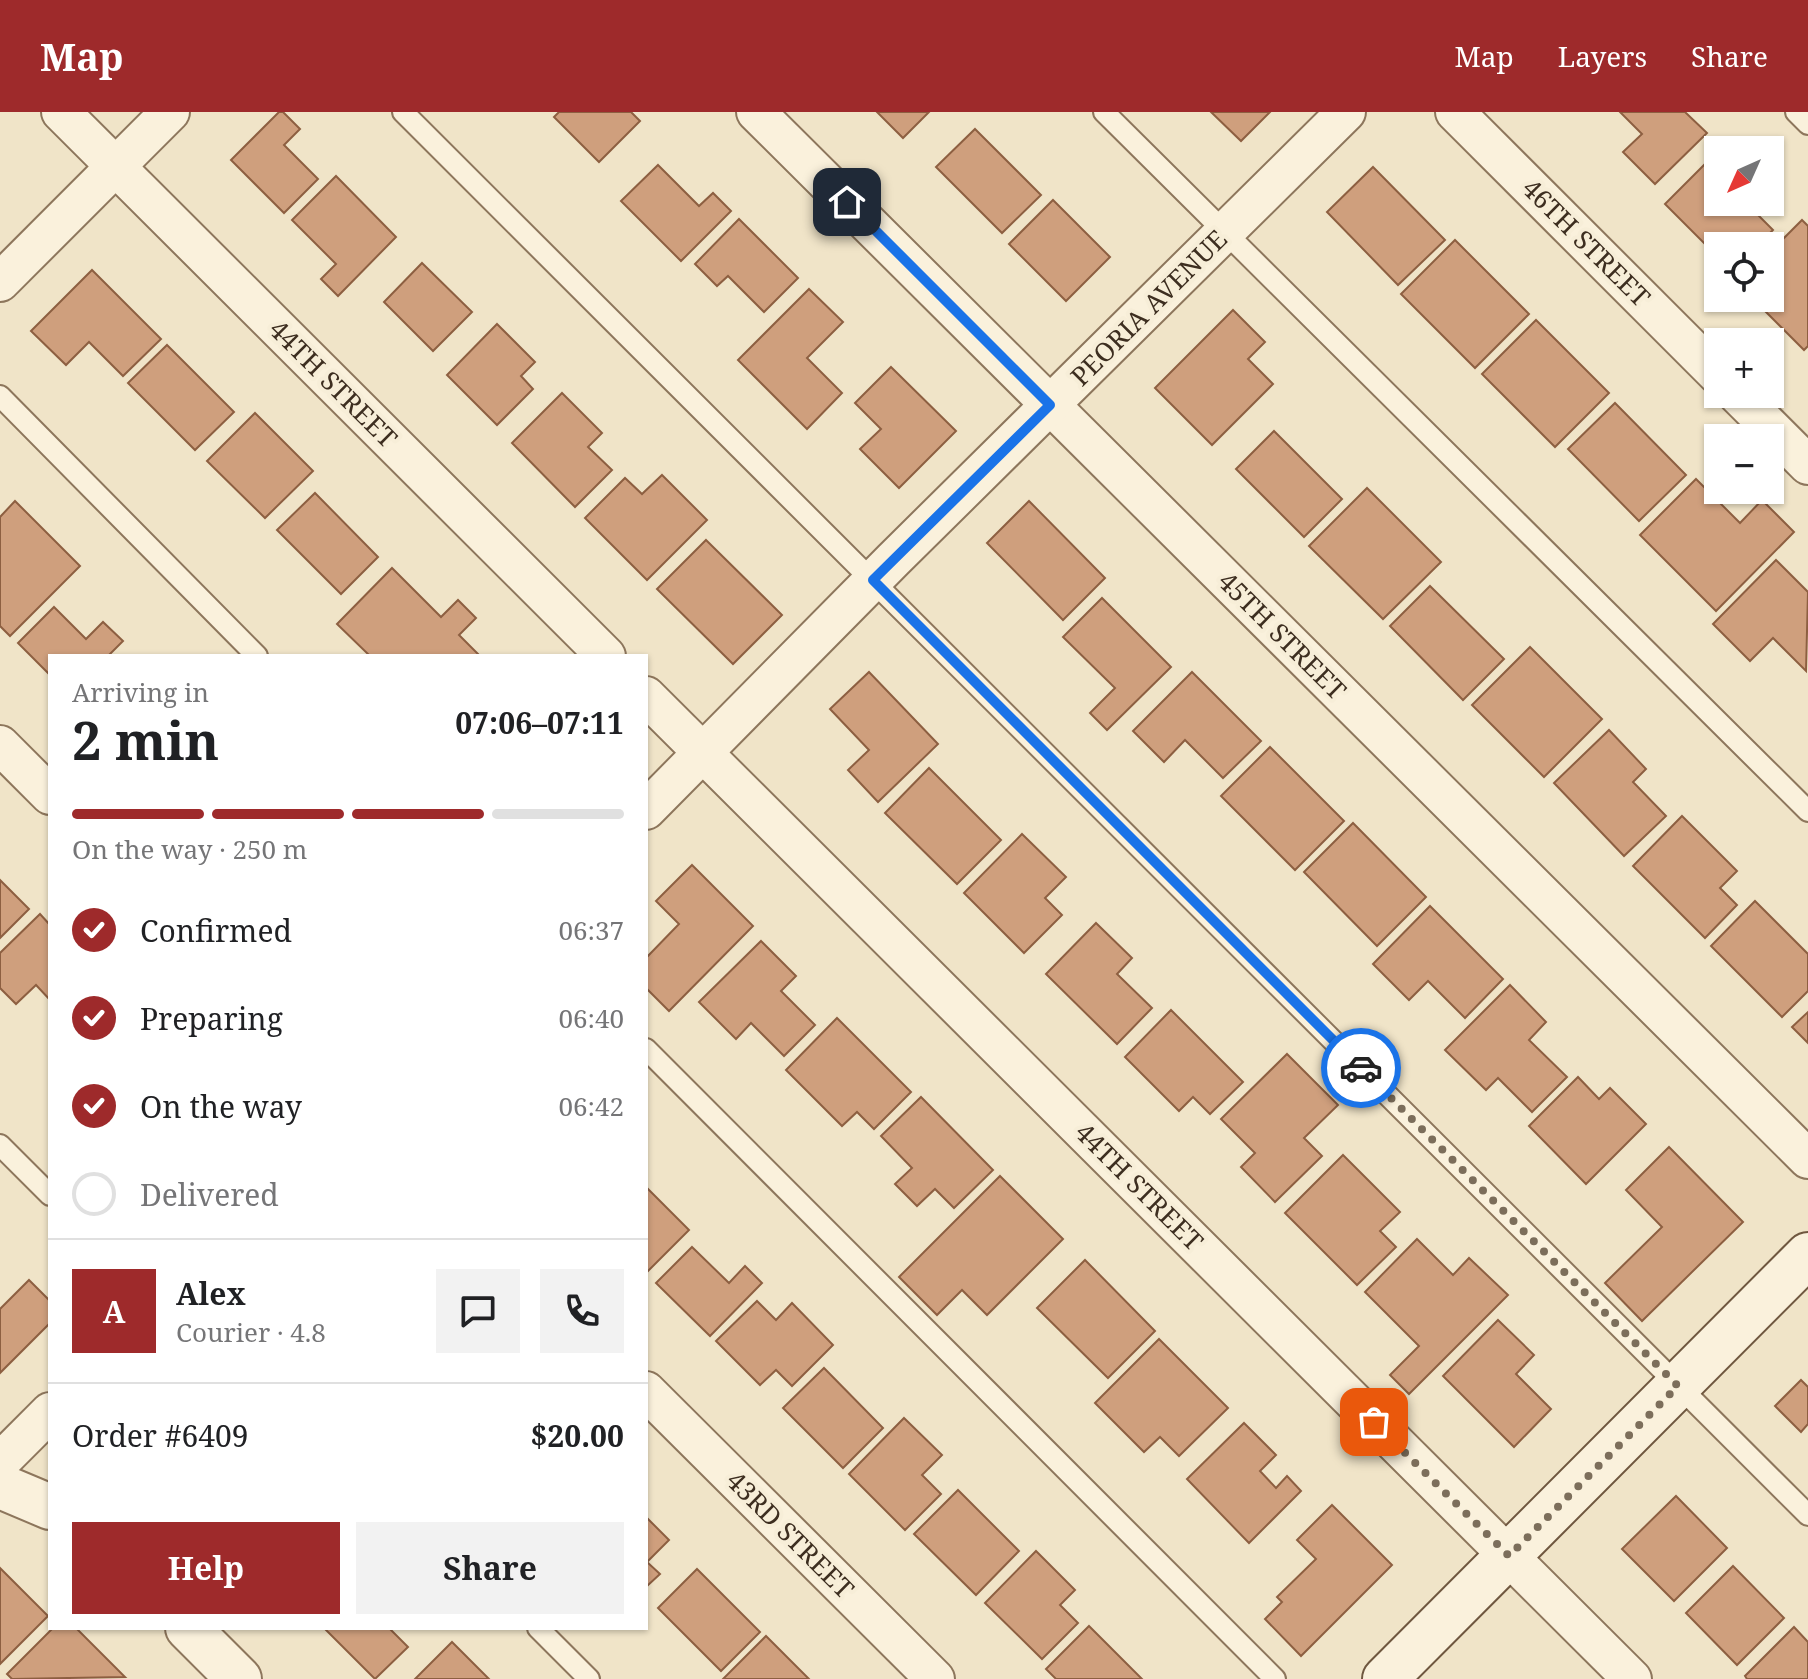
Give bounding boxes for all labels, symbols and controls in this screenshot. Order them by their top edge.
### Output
text: Map [40,30,124,82]
text: Map [1455,37,1514,75]
text: Layers [1558,37,1647,75]
text: Share [1691,37,1768,75]
north arrow [1704,136,1784,216]
map controls [1704,136,1784,504]
pin [813,168,881,236]
street label: 46TH STREET [1515,170,1659,314]
icon: home [825,180,869,224]
street label: PEORIA AVENUE [1062,221,1234,393]
button: locate [1704,232,1784,312]
street label: 44TH STREET [262,311,406,455]
button: + [1704,328,1784,408]
button: − [1704,424,1784,504]
street label: 45TH STREET [1211,563,1355,707]
text: Arriving in [72,674,209,710]
text: 07:06–07:11 [455,702,624,743]
text: 2 min [72,704,219,775]
text: On the way · 250 m [72,831,307,867]
icon: check [72,908,116,952]
text: Confirmed [140,910,292,951]
text: 06:37 [558,912,624,948]
icon: check [72,996,116,1040]
text: Preparing [140,998,283,1039]
text: 06:40 [558,1000,624,1036]
courier [1321,1028,1401,1108]
icon: car [1339,1046,1383,1090]
icon: check [72,1084,116,1128]
text: On the way [140,1086,302,1127]
text: 06:42 [558,1088,624,1124]
street label: 44TH STREET [1068,1114,1212,1258]
text: Delivered [140,1174,279,1215]
button: chat [436,1269,520,1353]
button: phone [540,1269,624,1353]
text: Alex [176,1273,246,1314]
text: A [103,1291,125,1332]
text: Courier · 4.8 [176,1314,326,1350]
pin [1340,1388,1408,1456]
icon: bag [1352,1400,1396,1444]
text: Order #6409 [72,1415,249,1456]
text: $20.00 [530,1415,624,1456]
street label: 43RD STREET [719,1463,862,1606]
button: Help [72,1522,340,1614]
button: Share [356,1522,624,1614]

